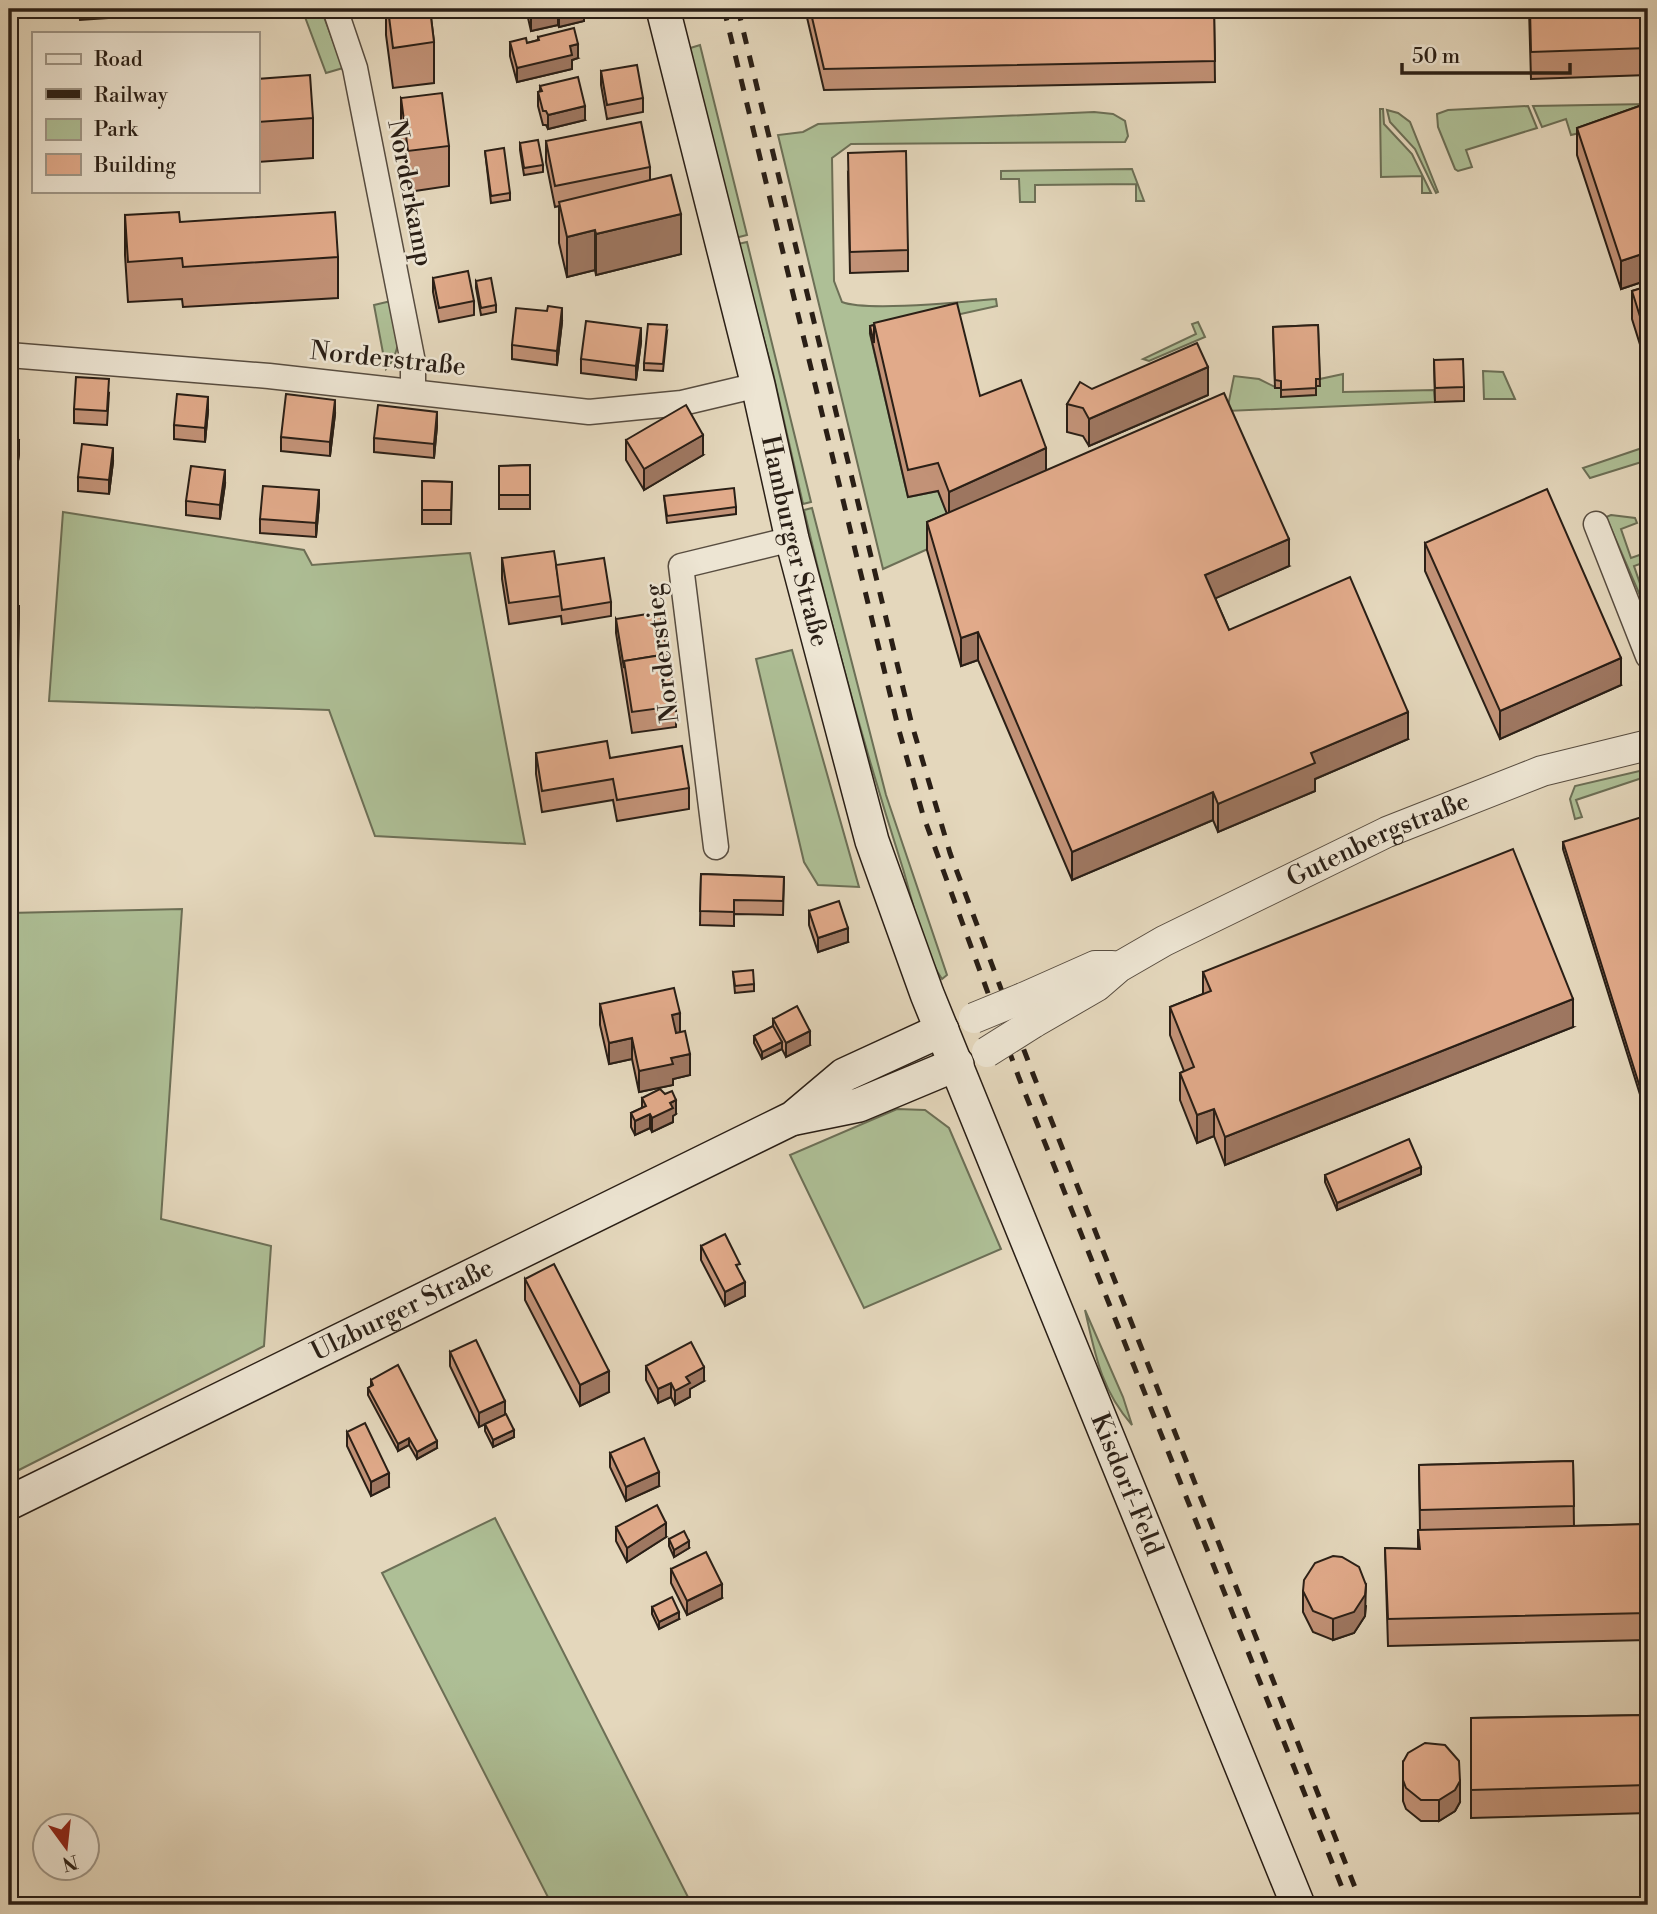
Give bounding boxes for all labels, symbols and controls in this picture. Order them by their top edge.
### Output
legend [32,32,259,192]
scale bar [1402,32,1570,76]
text: 50 m [1412,44,1460,70]
text: Road [94,47,143,73]
text: Railway [94,83,169,109]
text: Park [94,117,139,143]
street label: Norderkamp [380,117,440,269]
text: Building [93,153,176,179]
street label: Norderstraße [308,335,468,383]
street label: Hamburger Straße [754,432,836,650]
street label: Norderstieg [638,581,686,724]
street label: Gutenbergstraße [1281,785,1474,895]
street label: Ulzburger Straße [306,1252,499,1368]
street label: Kisdorf-Feld [1083,1408,1170,1560]
north arrow [32,1812,102,1882]
text: N [60,1849,81,1876]

